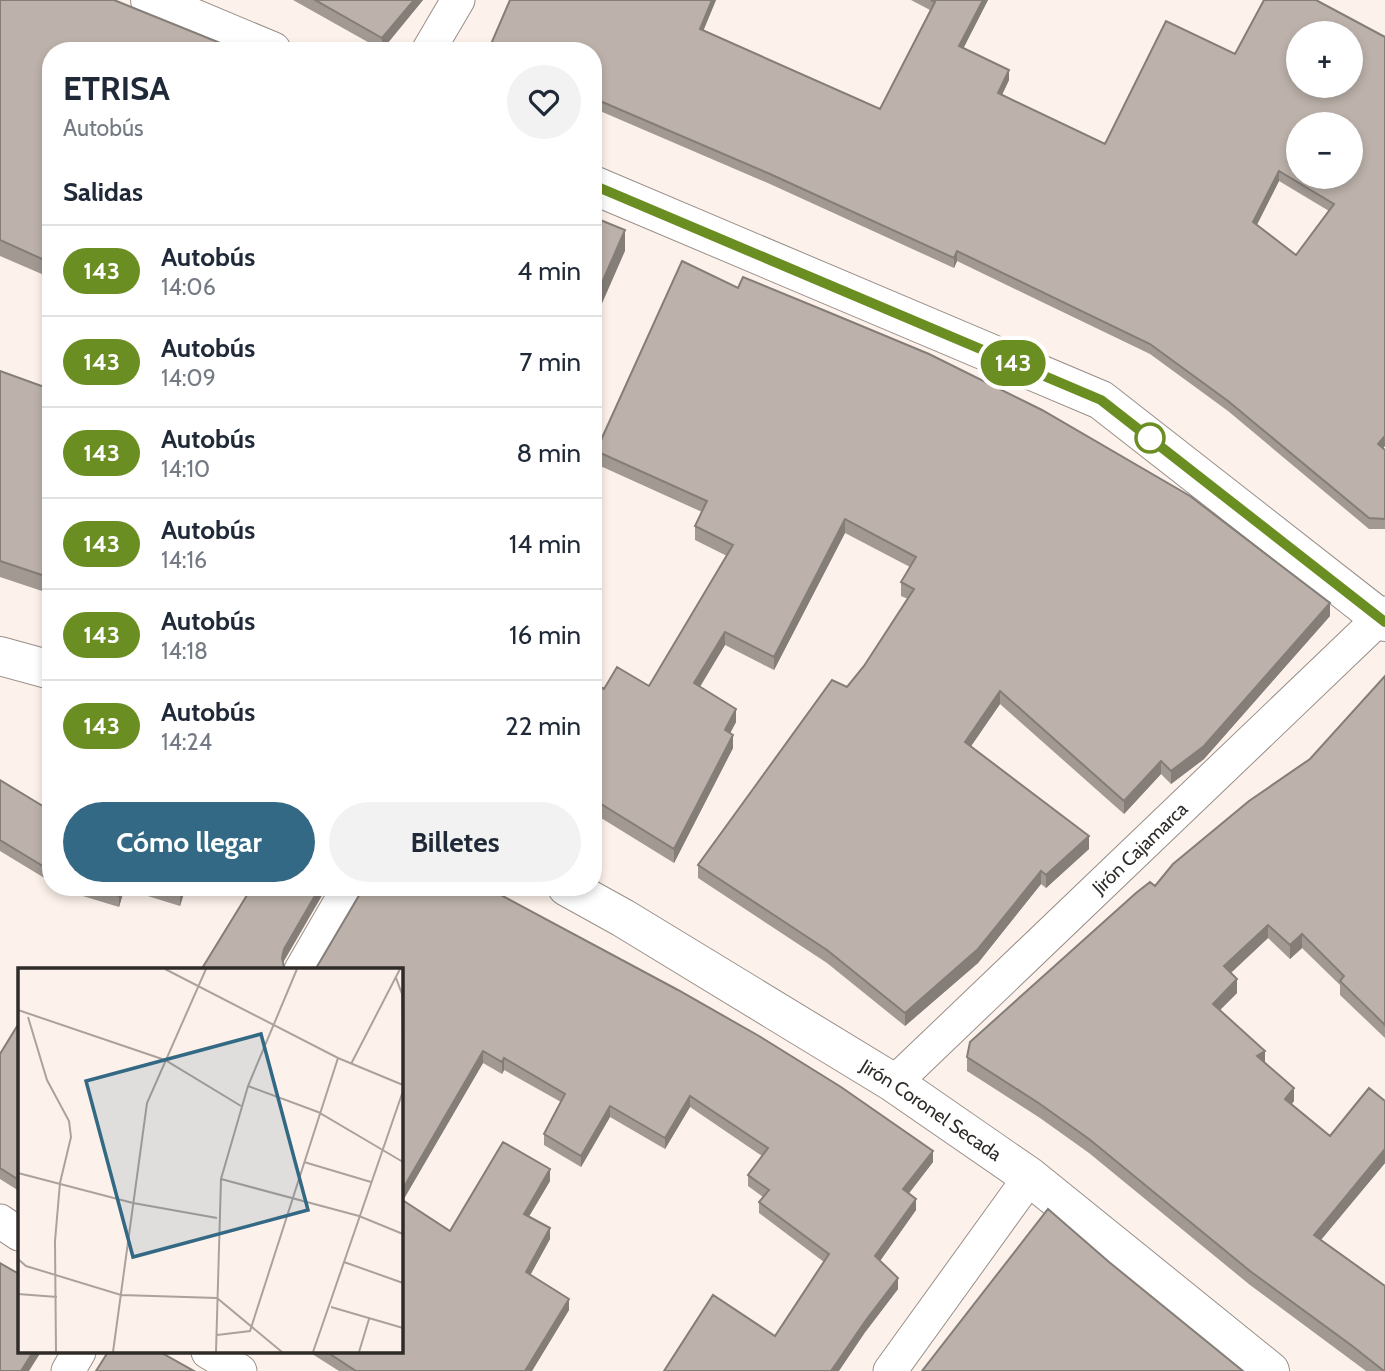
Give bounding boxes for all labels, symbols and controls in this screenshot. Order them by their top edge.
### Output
map controls [1286,21,1363,189]
button: + [1286,21,1363,98]
button: heart [507,65,581,139]
text: ETRISA [63,68,170,108]
button: − [1286,112,1363,189]
text: Autobús [63,114,144,142]
text: Salidas [63,176,143,208]
text: Autobús [161,241,255,273]
text: 4 min [517,255,581,287]
text: 143 [83,256,120,285]
text: 14:06 [161,273,216,301]
text: Autobús [161,332,255,364]
line badge: 143 [973,340,1053,386]
text: 7 min [519,346,581,378]
text: 143 [83,347,120,376]
text: 143 [995,348,1031,377]
text: 14:09 [161,364,216,392]
text: Autobús [161,423,255,455]
unlabelled marker [1135,423,1165,453]
text: 8 min [517,437,581,469]
text: 143 [83,438,120,467]
text: 14:10 [161,455,210,483]
text: Autobús [161,514,255,546]
text: 14 min [509,528,581,560]
text: 143 [83,529,120,558]
text: 14:16 [161,546,207,574]
text: Autobús [161,605,255,637]
text: 16 min [509,619,581,651]
text: 143 [83,620,120,649]
text: 14:18 [161,637,208,665]
text: Autobús [161,696,255,728]
text: 22 min [505,710,581,742]
text: 143 [83,711,120,740]
text: 14:24 [161,728,212,756]
street label: Jirón Cajamarca [1086,797,1192,899]
button: Cómo llegar [63,802,315,882]
button: Billetes [329,802,581,882]
inset map [18,968,402,1354]
street label: Jirón Coronel Secada [856,1053,1006,1165]

